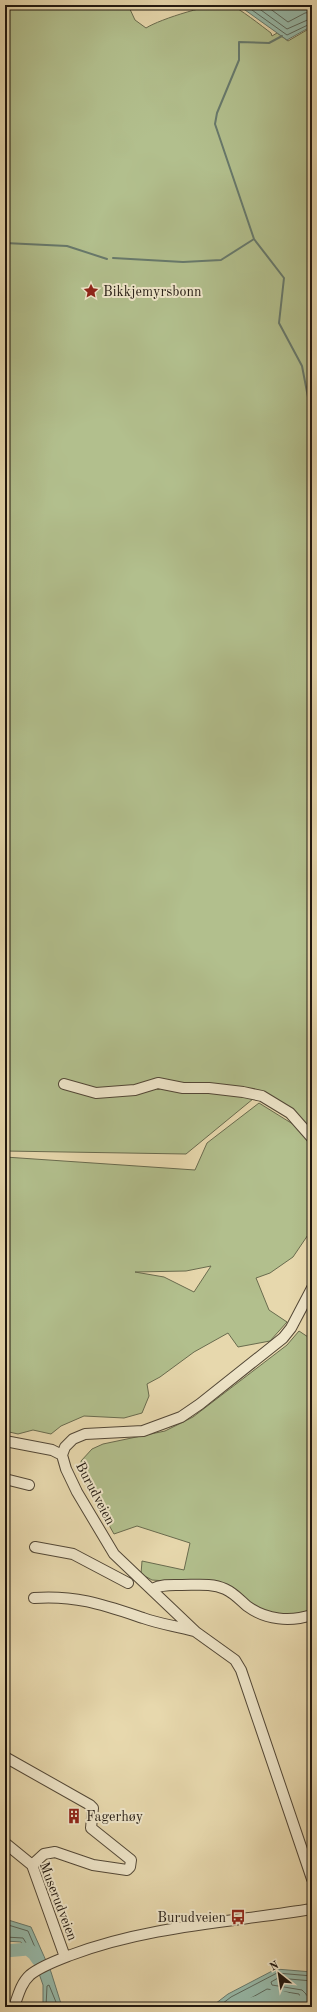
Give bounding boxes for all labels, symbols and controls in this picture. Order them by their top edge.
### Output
place icon: Bikkjemyrsbonn [82,282,100,300]
place label: Bikkjemyrsbonn [103,285,202,299]
street label: Burudveien [73,1460,118,1527]
building icon: Fagerhøy [65,1807,83,1825]
place label: Fagerhøy [86,1810,144,1824]
street label: Muserudveien [37,1860,80,1943]
bus stop icon: Burudveien [229,1908,247,1926]
place label: Burudveien [157,1911,226,1925]
north arrow [259,1954,299,1994]
text: N [268,1959,282,1974]

